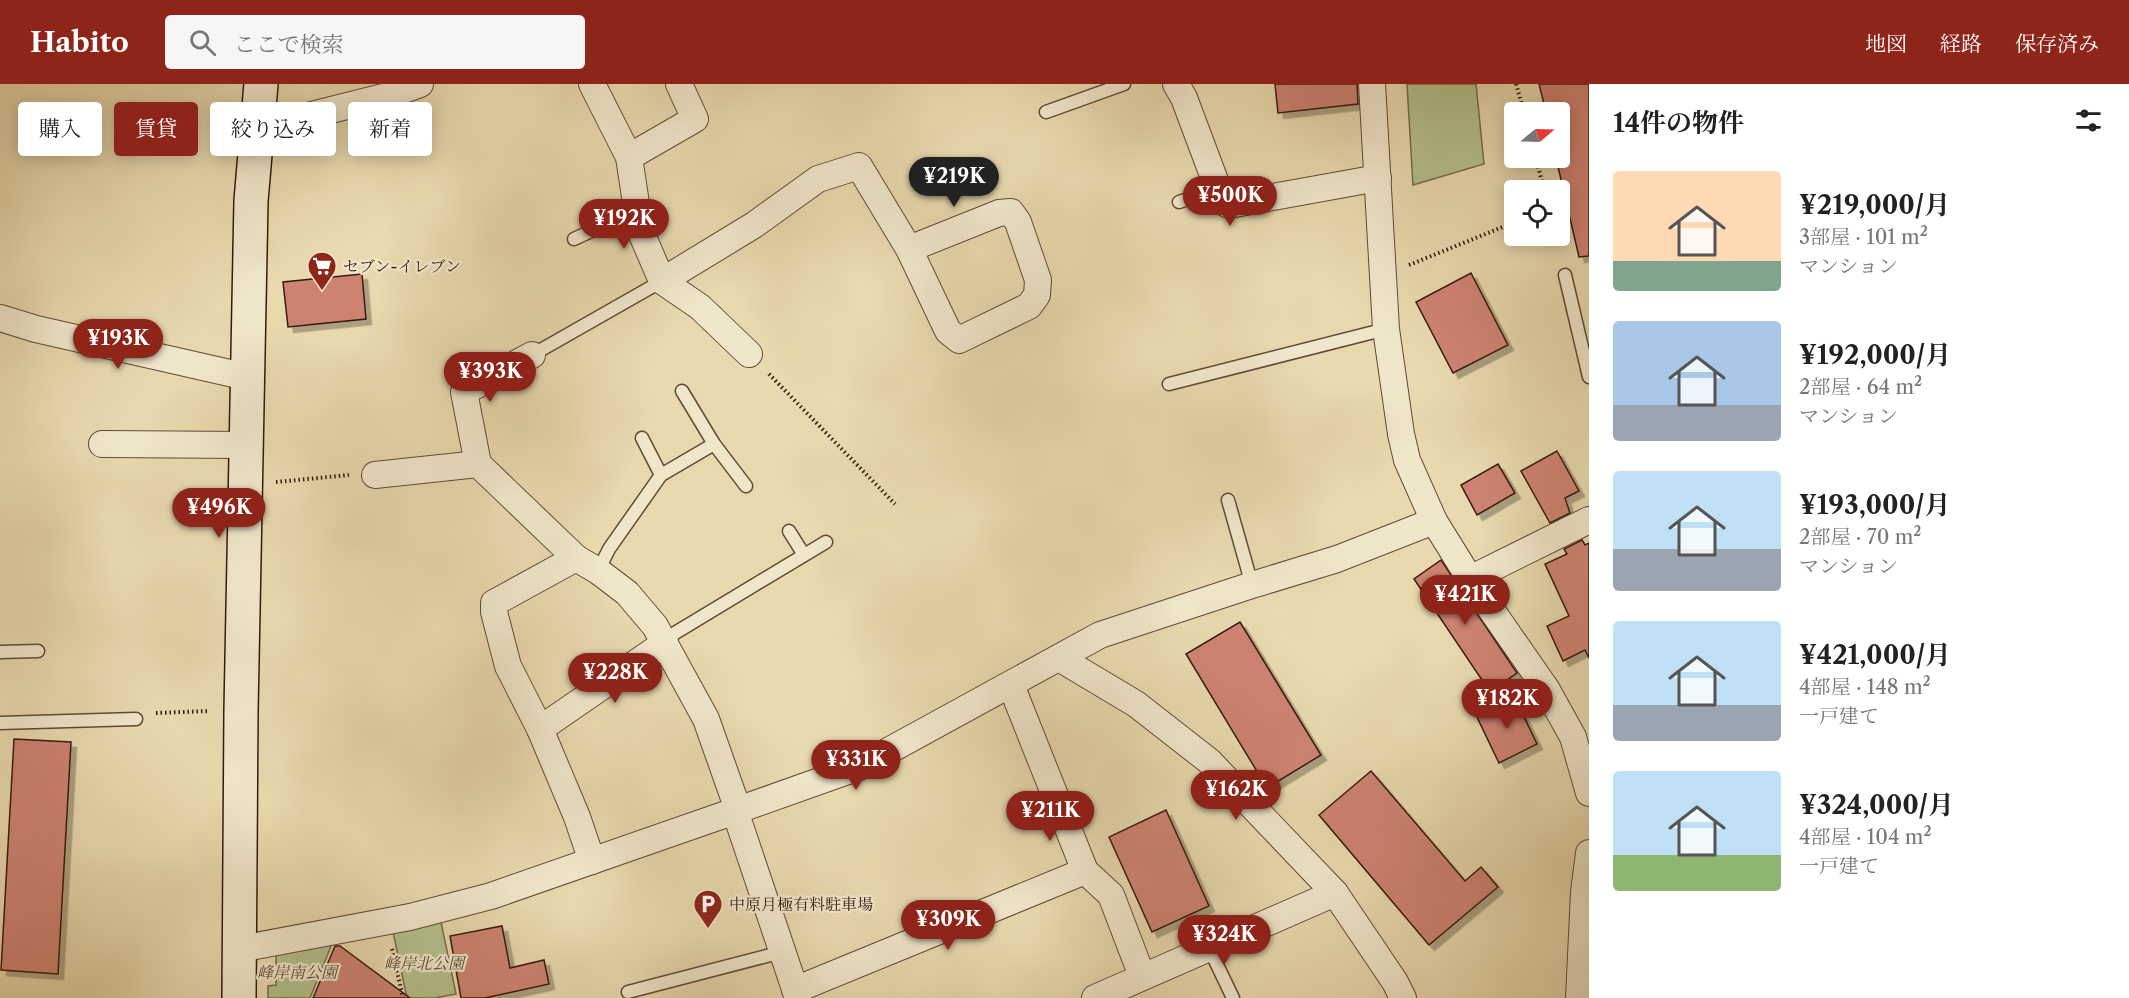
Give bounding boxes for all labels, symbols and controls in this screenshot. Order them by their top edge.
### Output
search box [165,15,585,69]
text: Habito [30,25,129,59]
icon: search [186,26,219,59]
text: ここで検索 [234,31,344,58]
text: 地図 [1865,31,1907,56]
text: 経路 [1940,31,1982,56]
text: 保存済み [2015,31,2099,56]
chip: 購入 [18,102,102,156]
chip: 賃貸 [114,102,198,156]
chip: 絞り込み [210,102,336,156]
chip: 新着 [348,102,432,156]
north arrow [1504,102,1570,168]
map controls [1504,102,1570,246]
icon: filters [2072,104,2105,137]
text: 14件の物件 [1613,107,1744,139]
pin: ¥219K [912,157,996,208]
text: ¥219K [923,164,985,188]
pin: ¥500K [1188,176,1272,227]
button: locate [1504,180,1570,246]
text: ¥500K [1197,183,1263,207]
text: ¥219,000/月 [1799,189,1950,221]
icon: home [1661,195,1733,267]
pin: ¥192K [582,199,666,250]
text: ¥192K [593,206,655,230]
text: 3部屋 · 101 m² [1799,225,1928,249]
supermarket icon: セブン-イレブン [306,250,338,292]
text: マンション [1799,254,1898,278]
place label: セブン-イレブン [343,256,461,276]
pin: ¥193K [76,319,160,370]
text: ¥193K [87,326,149,350]
text: ¥192,000/月 [1799,339,1951,371]
icon: home [1661,345,1733,417]
pin: ¥393K [448,352,532,403]
text: ¥393K [458,359,522,383]
text: 2部屋 · 64 m² [1799,375,1922,399]
text: マンション [1799,404,1898,428]
pin: ¥496K [177,488,261,539]
text: ¥193,000/月 [1799,489,1951,521]
text: ¥496K [186,495,252,519]
icon: home [1661,495,1733,567]
text: 2部屋 · 70 m² [1799,525,1921,549]
text: マンション [1799,554,1898,578]
pin: ¥421K [1423,575,1507,626]
text: ¥421K [1434,582,1496,606]
text: ¥421,000/月 [1799,639,1951,671]
icon: home [1661,645,1733,717]
pin: ¥228K [573,653,657,704]
text: ¥228K [582,660,648,684]
text: 4部屋 · 148 m² [1799,675,1931,699]
pin: ¥182K [1465,679,1549,730]
text: ¥182K [1476,686,1538,710]
text: 一戸建て [1799,704,1879,728]
pin: ¥331K [814,740,898,791]
text: ¥331K [825,747,887,771]
pin: ¥162K [1194,770,1278,821]
text: ¥162K [1205,777,1267,801]
text: ¥324,000/月 [1799,789,1954,821]
pin: ¥211K [1008,791,1092,842]
icon: home [1661,795,1733,867]
text: ¥211K [1020,798,1080,822]
text: 4部屋 · 104 m² [1799,825,1932,849]
text: 一戸建て [1799,854,1879,878]
parking icon: 中原月極有料駐車場 [692,888,724,930]
place label: 中原月極有料駐車場 [729,894,873,914]
pin: ¥309K [906,900,990,951]
text: ¥309K [915,907,981,931]
pin: ¥324K [1182,915,1266,966]
text: ¥324K [1192,922,1256,946]
park label: 峰岸北公園 [384,953,467,973]
park label: 峰岸南公園 [257,962,340,982]

